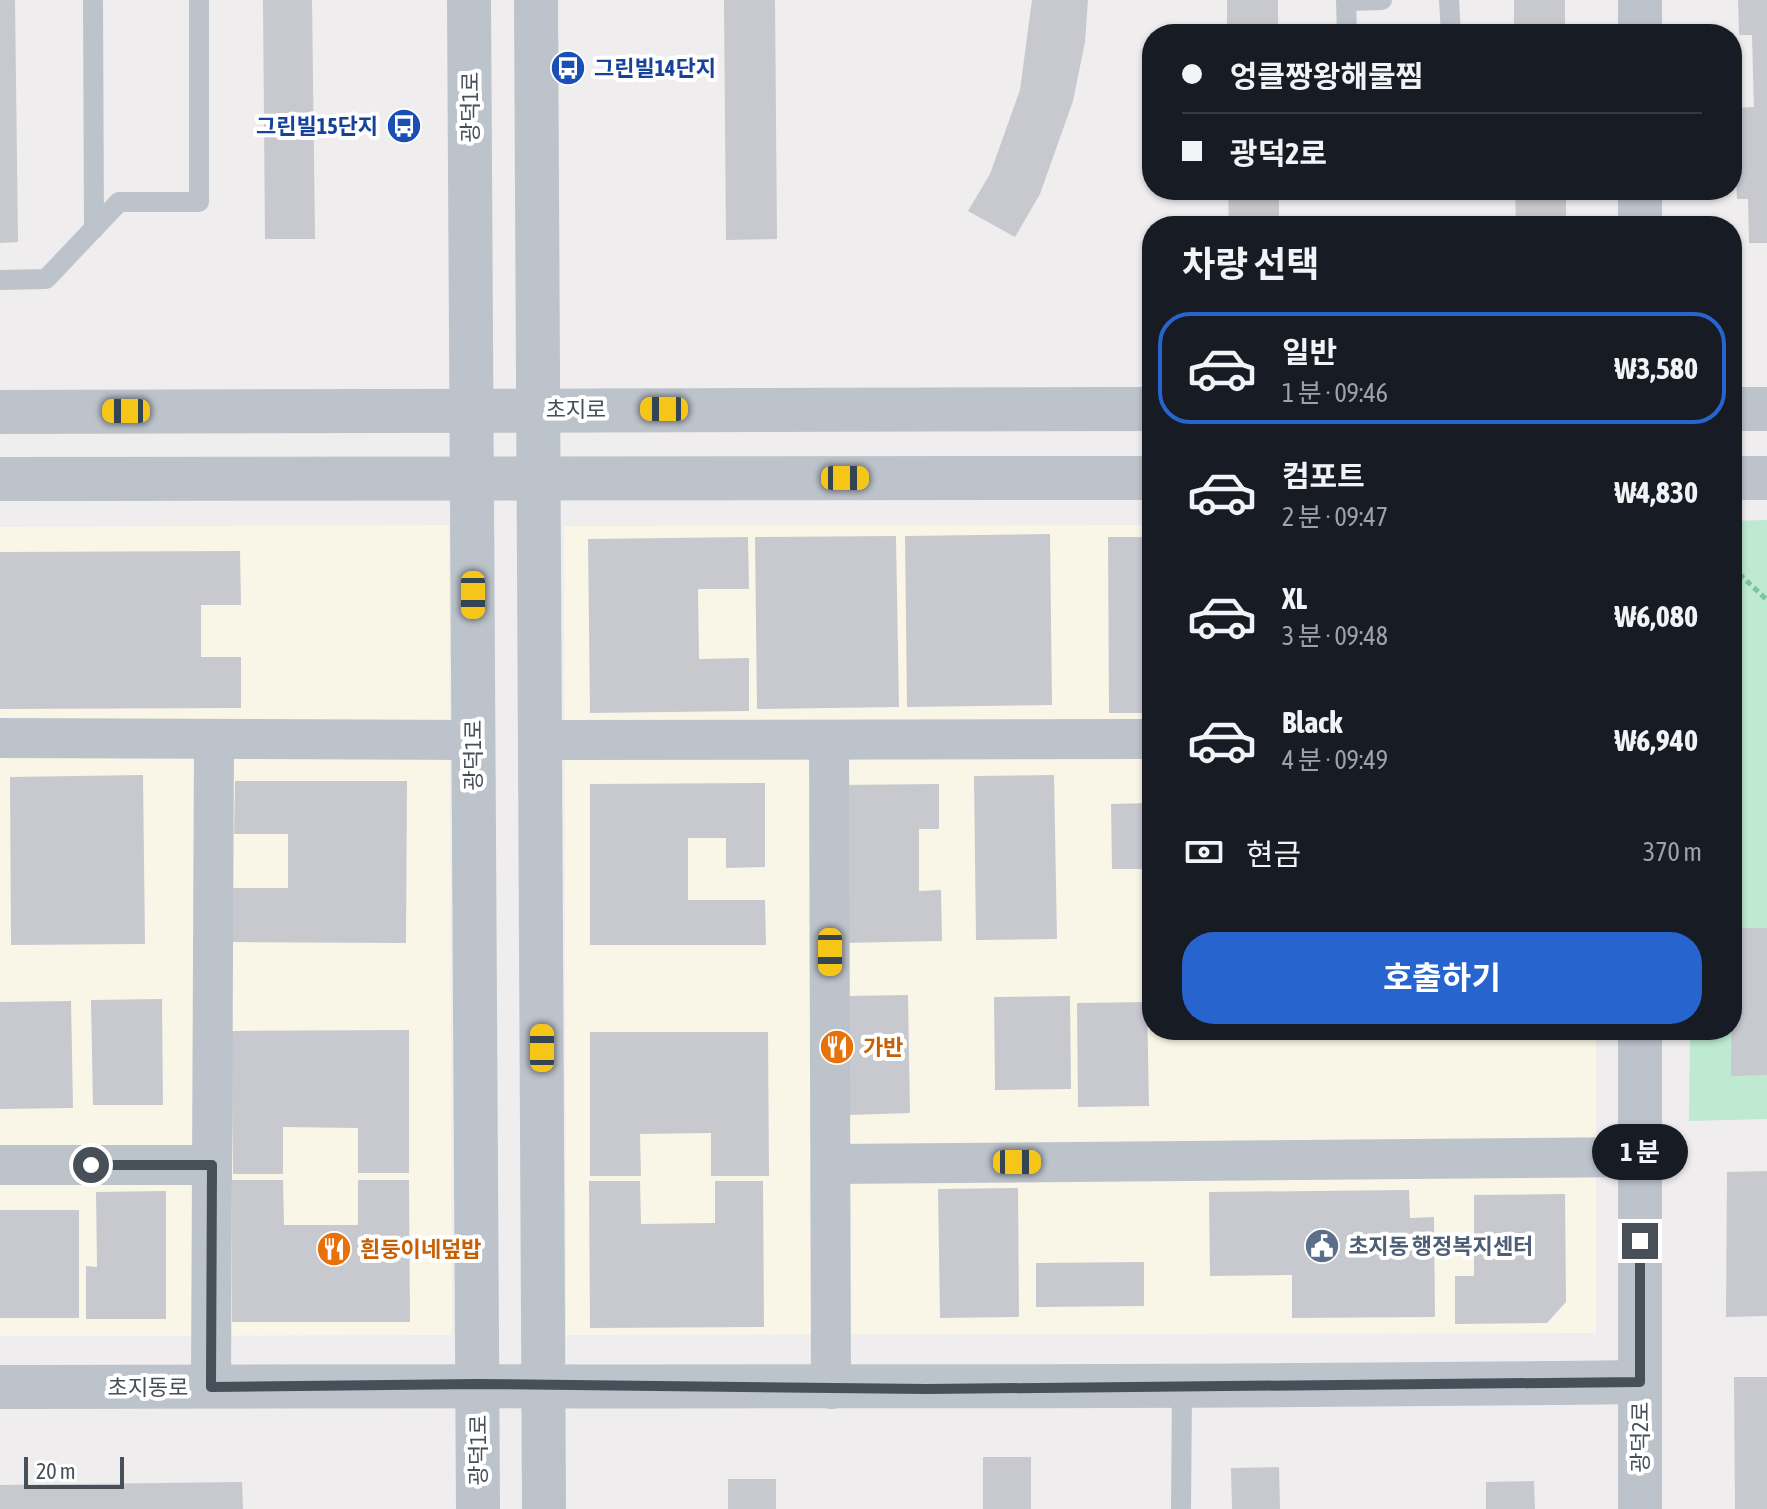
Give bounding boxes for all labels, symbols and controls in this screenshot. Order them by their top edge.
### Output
bus stop icon: 그린빌14단지 [549,49,587,87]
place label: 그린빌14단지 [594,55,716,81]
text: 엉클짱왕해물찜 [1230,59,1423,93]
street label: 광덕1로 [457,71,483,143]
bus stop icon: 그린빌15단지 [385,107,423,145]
place label: 그린빌15단지 [256,113,378,139]
text: 광덕2로 [1230,136,1327,170]
text: 차량 선택 [1182,243,1319,285]
icon: car [1186,332,1258,404]
text: 일반 [1282,335,1337,369]
text: ₩3,580 [1615,351,1698,385]
text: 1 분 · 09:46 [1282,378,1388,408]
street label: 초지로 [546,396,606,422]
car [640,397,688,421]
car [102,399,150,423]
icon: car [1186,456,1258,528]
text: 컴포트 [1282,459,1365,493]
car [821,466,869,490]
text: ₩4,830 [1615,475,1698,509]
text: 2 분 · 09:47 [1282,502,1388,532]
car [461,571,485,619]
icon: car [1186,580,1258,652]
text: XL [1282,581,1307,615]
text: ₩6,080 [1615,599,1698,633]
text: 3 분 · 09:48 [1282,621,1388,651]
icon: car [1186,704,1258,776]
text: Black [1282,705,1342,739]
street label: 광덕1로 [460,719,486,791]
text: ₩6,940 [1615,723,1698,757]
text: 4 분 · 09:49 [1282,745,1388,775]
icon: cash [1182,830,1226,874]
text: 현금 [1246,837,1301,871]
text: 370 m [1643,837,1702,867]
car [818,928,842,976]
button: 호출하기 [1182,932,1702,1024]
car [530,1024,554,1072]
restaurant icon: 가반 [818,1028,856,1066]
place label: 가반 [863,1034,903,1060]
callout: 1 분 [1592,1125,1688,1181]
text: 1 분 [1620,1137,1660,1167]
route start [73,1147,109,1183]
car [993,1150,1041,1174]
route end [1622,1223,1658,1259]
public building icon: 초지동 행정복지센터 [1303,1227,1341,1265]
restaurant icon: 흰둥이네덮밥 [315,1230,353,1268]
place label: 초지동 행정복지센터 [1348,1233,1533,1259]
place label: 흰둥이네덮밥 [360,1236,481,1262]
street label: 초지동로 [108,1374,188,1400]
street label: 광덕2로 [1627,1401,1653,1473]
street label: 광덕1로 [465,1414,491,1486]
scale bar [24,1453,124,1489]
text: 20 m [36,1458,76,1484]

